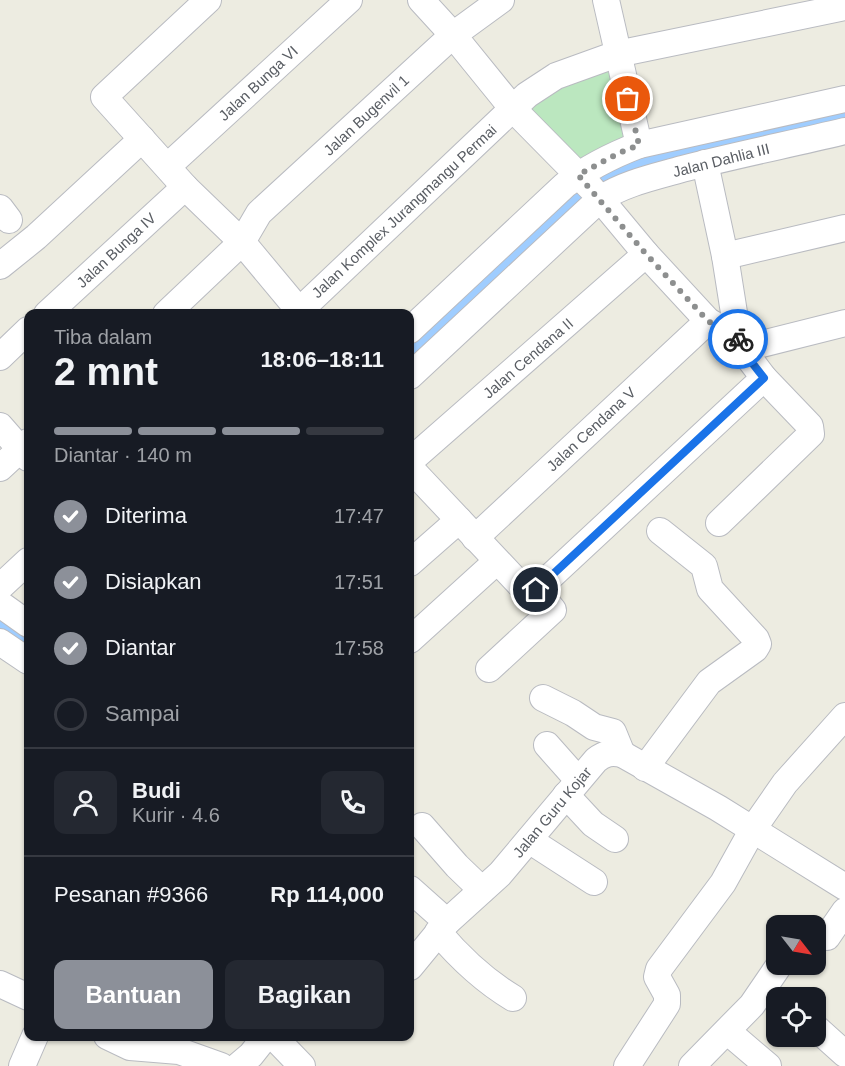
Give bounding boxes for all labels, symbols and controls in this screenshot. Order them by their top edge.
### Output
street label: Jalan Bunga VI [215,42,301,124]
street label: Jalan Bugenvil 1 [320,71,412,159]
pin [602,73,653,124]
icon: bag [611,82,644,115]
street label: Jalan Komplex Jurangmangu Permai [308,121,500,301]
street label: Jalan Dahlia III [671,140,771,180]
street label: Jalan Bunga IV [73,209,159,291]
courier [708,309,768,369]
street label: Jalan Cendana II [480,314,576,402]
icon: bike [722,323,755,356]
text: Tiba dalam [54,326,152,348]
text: 18:06–18:11 [260,347,384,372]
text: 2 mnt [54,350,158,393]
street label: Jalan Cendana V [543,384,639,474]
text: Diantar · 140 m [54,444,192,466]
icon: check [54,500,87,533]
text: Diterima [105,503,187,528]
text: 17:47 [334,505,384,527]
pin [510,564,561,615]
icon: check [54,566,87,599]
text: Disiapkan [105,569,202,594]
text: 17:51 [334,571,384,593]
icon: home [519,573,552,606]
icon: check [54,632,87,665]
text: Diantar [105,635,176,660]
text: 17:58 [334,637,384,659]
text: Sampai [105,701,180,726]
street label: Jalan Guru Kojar [509,763,595,861]
button: person [54,771,117,834]
button: phone [321,771,384,834]
text: Budi [132,778,181,803]
text: Kurir · 4.6 [132,804,220,826]
text: Pesanan #9366 [54,882,208,907]
text: Rp 114,000 [270,882,384,907]
north arrow [766,915,826,975]
map controls [766,915,826,1047]
button: Bantuan [54,960,213,1029]
button: Bagikan [225,960,384,1029]
button: locate [766,987,826,1047]

